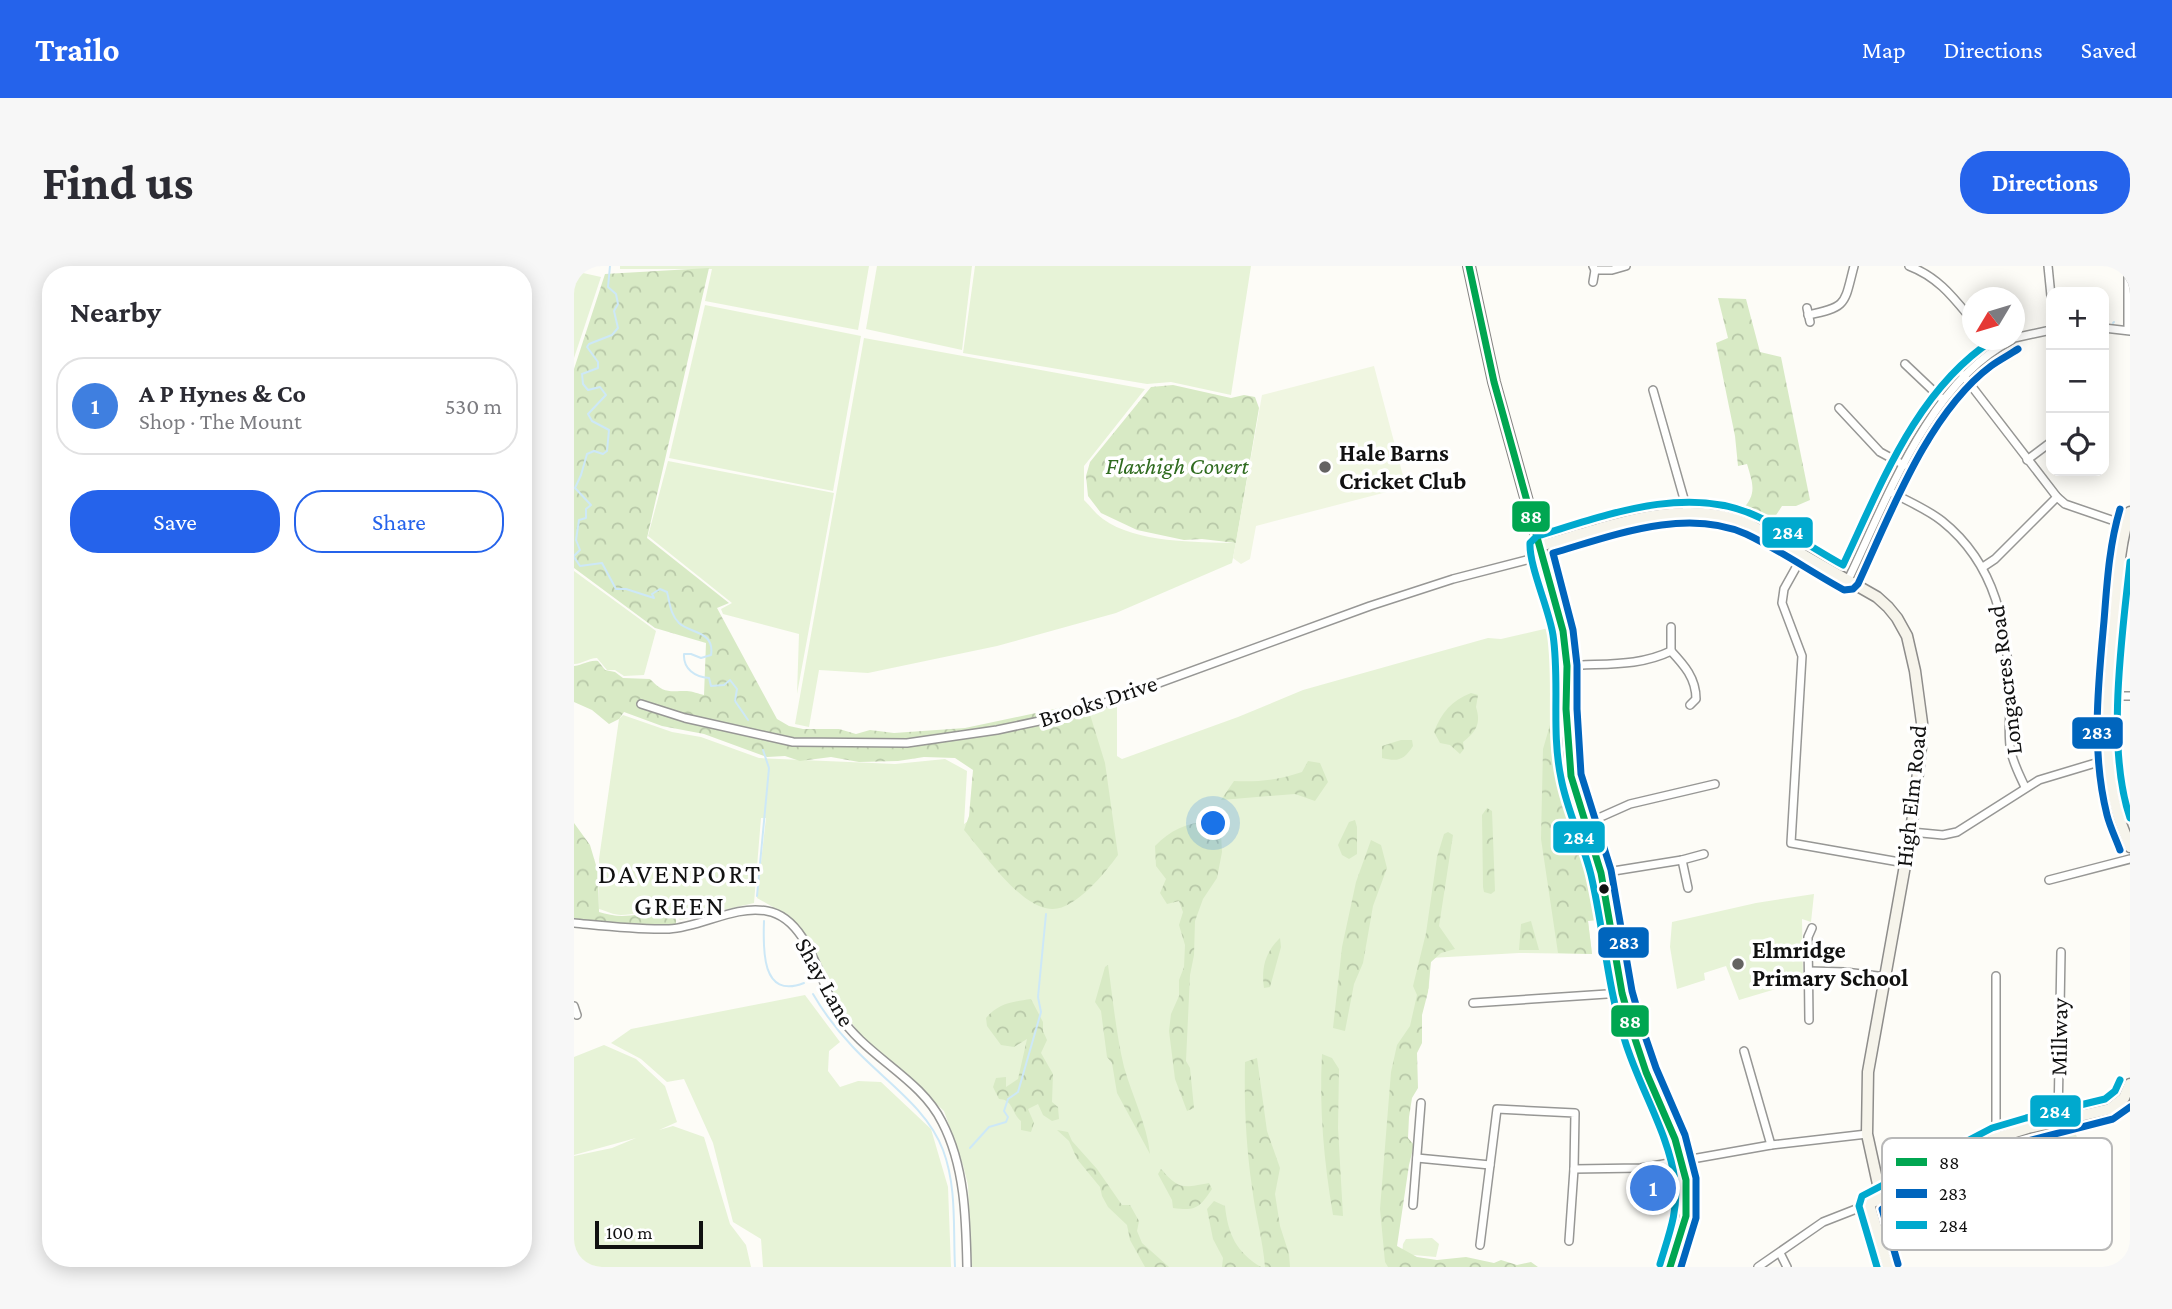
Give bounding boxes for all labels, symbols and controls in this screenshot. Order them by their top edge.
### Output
text: Trailo [35,31,120,68]
text: Map [1862,36,1906,63]
text: Directions [1944,36,2043,63]
text: Saved [2081,36,2137,63]
button: Directions [1960,151,2130,214]
text: Find us [42,155,194,210]
north arrow [1962,287,2025,350]
map controls [2046,287,2109,476]
button: + [2046,287,2109,350]
text: Nearby [70,295,161,328]
button: − [2046,350,2109,413]
text: A P Hynes & Co [139,379,306,408]
text: 1 [91,393,99,419]
text: 530 m [445,393,502,419]
text: Shop · The Mount [139,408,302,434]
button: locate [2046,413,2109,476]
place label: Hale Barns Cricket Club [1339,439,1466,494]
park label: Flaxhigh Covert [1106,452,1249,479]
marker: Hale Barns Cricket Club [1317,459,1333,475]
button: Save [70,490,280,553]
button: Share [294,490,504,553]
line badge: 88 [1511,500,1551,533]
text: 88 [1520,506,1542,527]
line badge: 284 [1761,516,1814,549]
text: 284 [1773,522,1804,543]
street label: Longacres Road [1982,603,2027,756]
street label: Brooks Drive [1035,669,1160,732]
line badge: 283 [2071,716,2124,750]
text: 283 [2082,722,2112,743]
street label: High Elm Road [1890,723,1931,868]
your location [1196,806,1230,840]
line badge: 284 [1552,820,1606,854]
text: 284 [1564,827,1595,848]
district label: DAVENPORT GREEN [598,858,762,921]
unlabelled marker [1597,882,1611,896]
line badge: 283 [1597,926,1650,959]
text: 283 [1609,932,1639,953]
street label: Shay Lane [790,933,861,1031]
place label: Elmridge Primary School [1752,936,1908,991]
marker: Elmridge Primary School [1730,956,1746,972]
street label: Millway [2044,997,2073,1076]
line badge: 88 [1610,1004,1650,1038]
text: 88 [1619,1011,1641,1032]
line badge: 284 [2029,1094,2082,1128]
text: 284 [2040,1101,2071,1122]
legend [1882,1138,2112,1250]
text: 88 [1939,1152,1959,1173]
pin: 1 [1630,1162,1676,1214]
text: 283 [1939,1183,1967,1204]
text: 284 [1939,1215,1968,1236]
scale bar [595,1218,704,1250]
text: 100 m [606,1222,653,1243]

